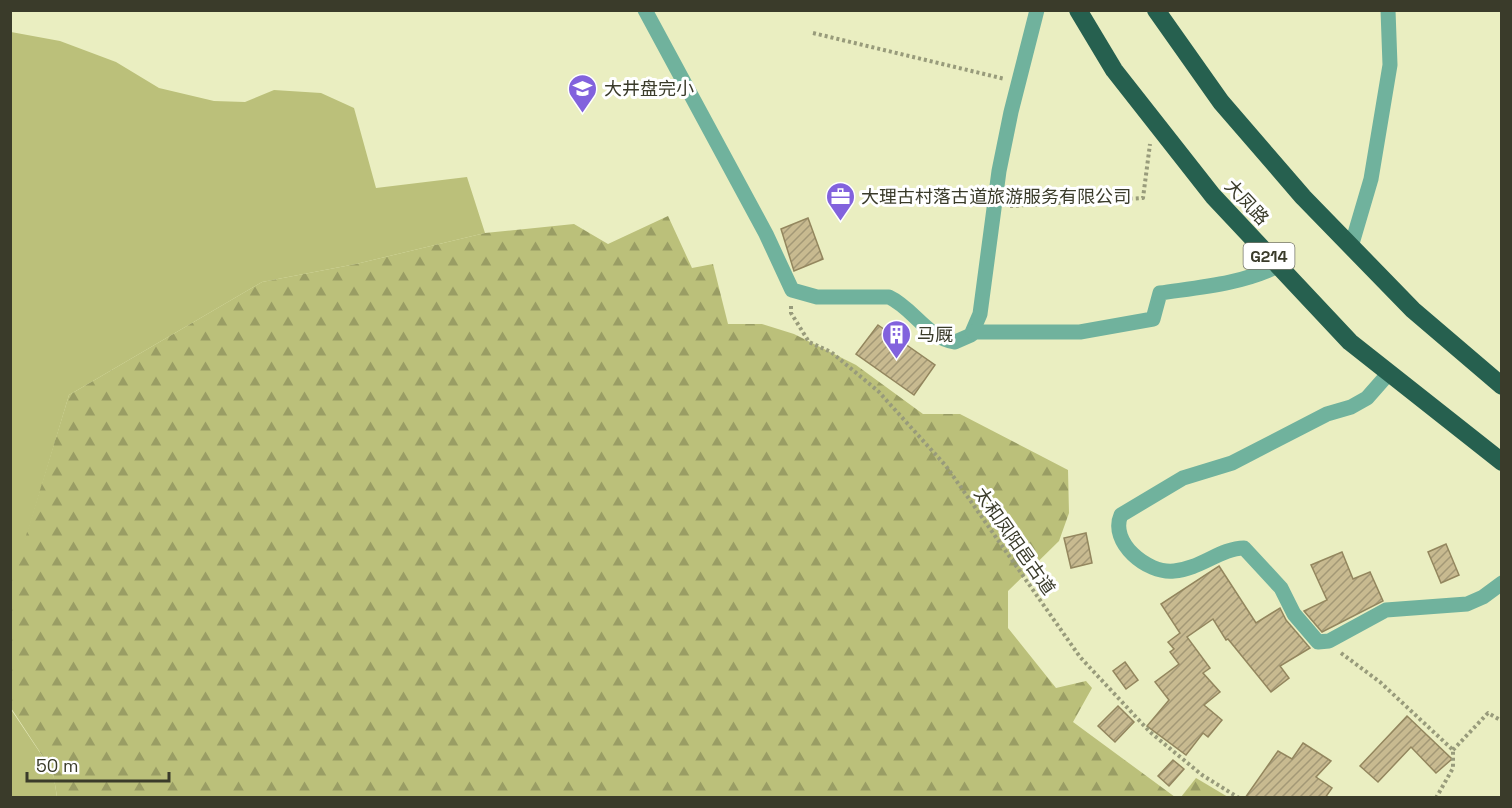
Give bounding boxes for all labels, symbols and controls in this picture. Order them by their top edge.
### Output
school or university icon: 大井盘完小 [567,72,599,114]
place label: 大井盘完小 [604,77,694,100]
street label: 大凤路 [1220,174,1274,230]
office icon: 大理古村落古道旅游服务有限公司 [824,180,856,222]
place label: 大理古村落古道旅游服务有限公司 [861,185,1131,208]
road number: G214 [1244,243,1294,269]
building icon: 马厩 [880,318,912,360]
place label: 马厩 [917,323,953,346]
street label: 太和凤阳邑古道 [969,483,1061,599]
scale bar [27,745,170,783]
text: 50 m [36,754,78,777]

